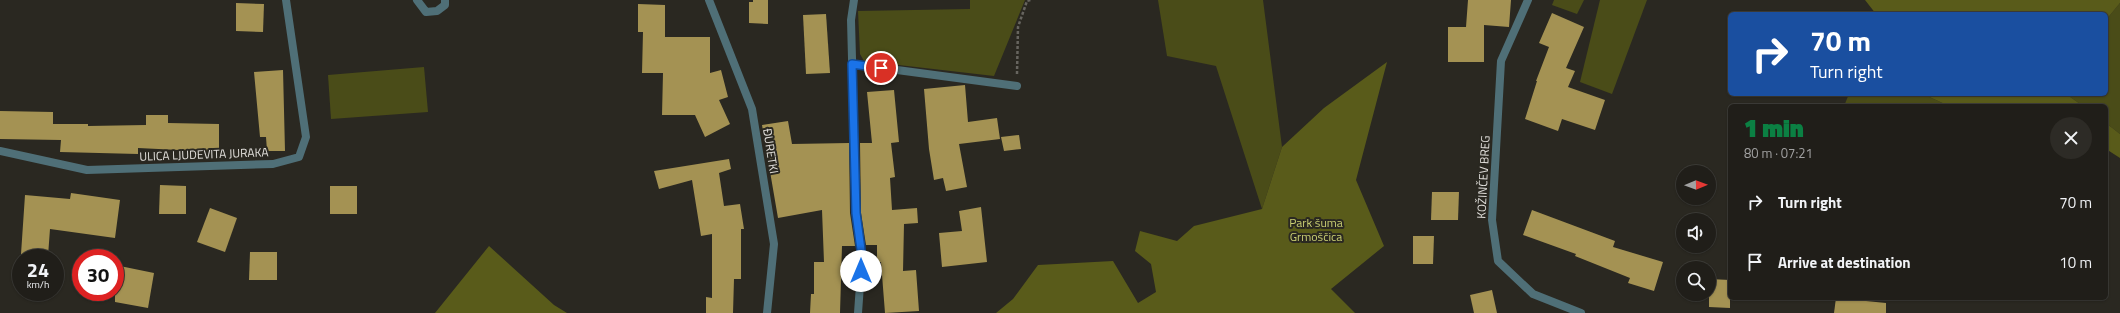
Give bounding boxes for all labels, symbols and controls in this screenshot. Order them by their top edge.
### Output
text: 70 m [1810,19,1871,62]
icon: right [1744,28,1796,80]
pin [864,51,898,85]
icon: arrive [870,57,892,79]
text: Turn right [1810,58,1883,85]
text: 1 min [1744,110,1804,146]
button: close [2050,117,2092,159]
street label: ĐURETKI [758,127,784,175]
street label: KOŽINČEV BREG [1471,135,1495,219]
street label: ULICA LJUDEVITA JURAKA [139,142,269,166]
text: 80 m · 07:21 [1744,143,1813,163]
north arrow [1676,165,1716,205]
map controls [1676,165,1716,301]
icon: right [1744,191,1766,213]
text: Turn right [1778,191,1842,214]
text: 70 m [2059,191,2092,214]
park label: Park šuma Grmoščica [1289,213,1343,246]
button: sound [1676,213,1716,253]
speed limit sign: 30 [72,249,124,301]
position arrow [840,250,882,292]
icon: arrive [1744,251,1766,273]
text: Arrive at destination [1778,251,1911,274]
text: 10 m [2059,251,2092,274]
text: 24 [27,254,49,285]
button: search [1676,261,1716,301]
text: km/h [27,277,49,292]

